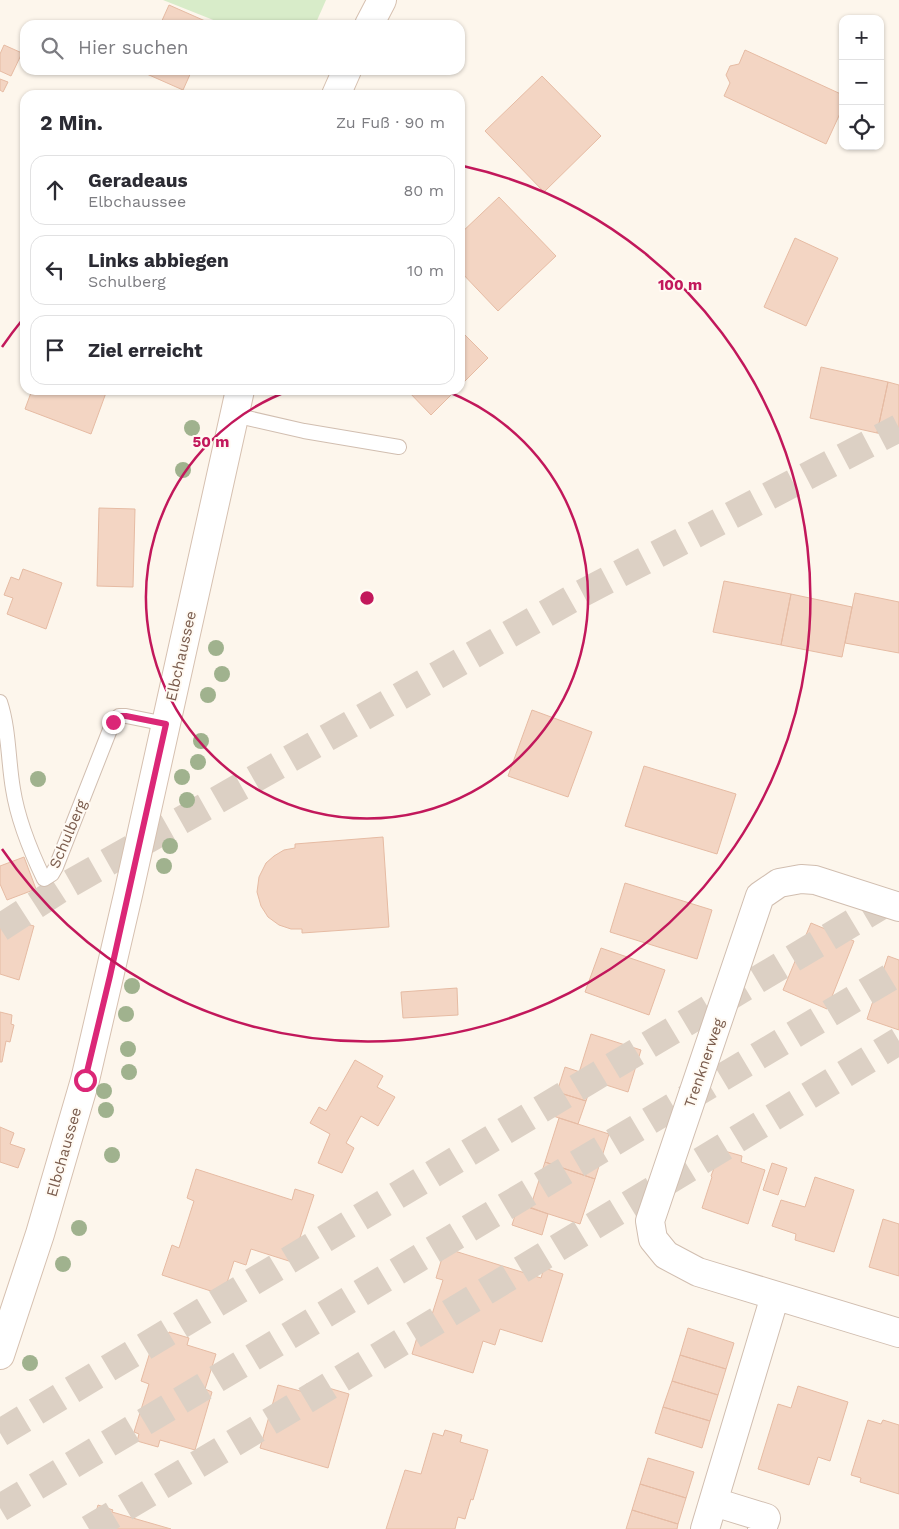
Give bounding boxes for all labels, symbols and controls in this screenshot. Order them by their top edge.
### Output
map controls [839,15,884,150]
button: + [839,15,884,60]
search box [20,20,465,75]
icon: search [38,34,66,62]
text: Hier suchen [78,36,189,59]
button: − [839,60,884,105]
button: locate [839,105,884,150]
text: 2 Min. [40,110,103,135]
text: Zu Fuß · 90 m [336,113,445,132]
text: Geradeaus [88,169,188,192]
icon: ahead [41,176,69,204]
text: 80 m [403,181,444,200]
text: Elbchaussee [88,192,186,211]
text: Links abbiegen [88,249,229,272]
icon: left [41,256,69,284]
text: 10 m [407,261,444,280]
text: Schulberg [88,272,166,291]
text: 100 m [658,276,702,294]
icon: arrive [41,336,69,364]
text: Ziel erreicht [88,339,203,362]
text: 50 m [193,433,229,451]
centre of rings [358,589,376,607]
street label: Elbchaussee [162,609,200,703]
route end [102,711,125,734]
street label: Schulberg [45,797,91,871]
street label: Trenknerweg [680,1016,728,1110]
route start [74,1069,97,1092]
street label: Elbchaussee [43,1105,85,1199]

